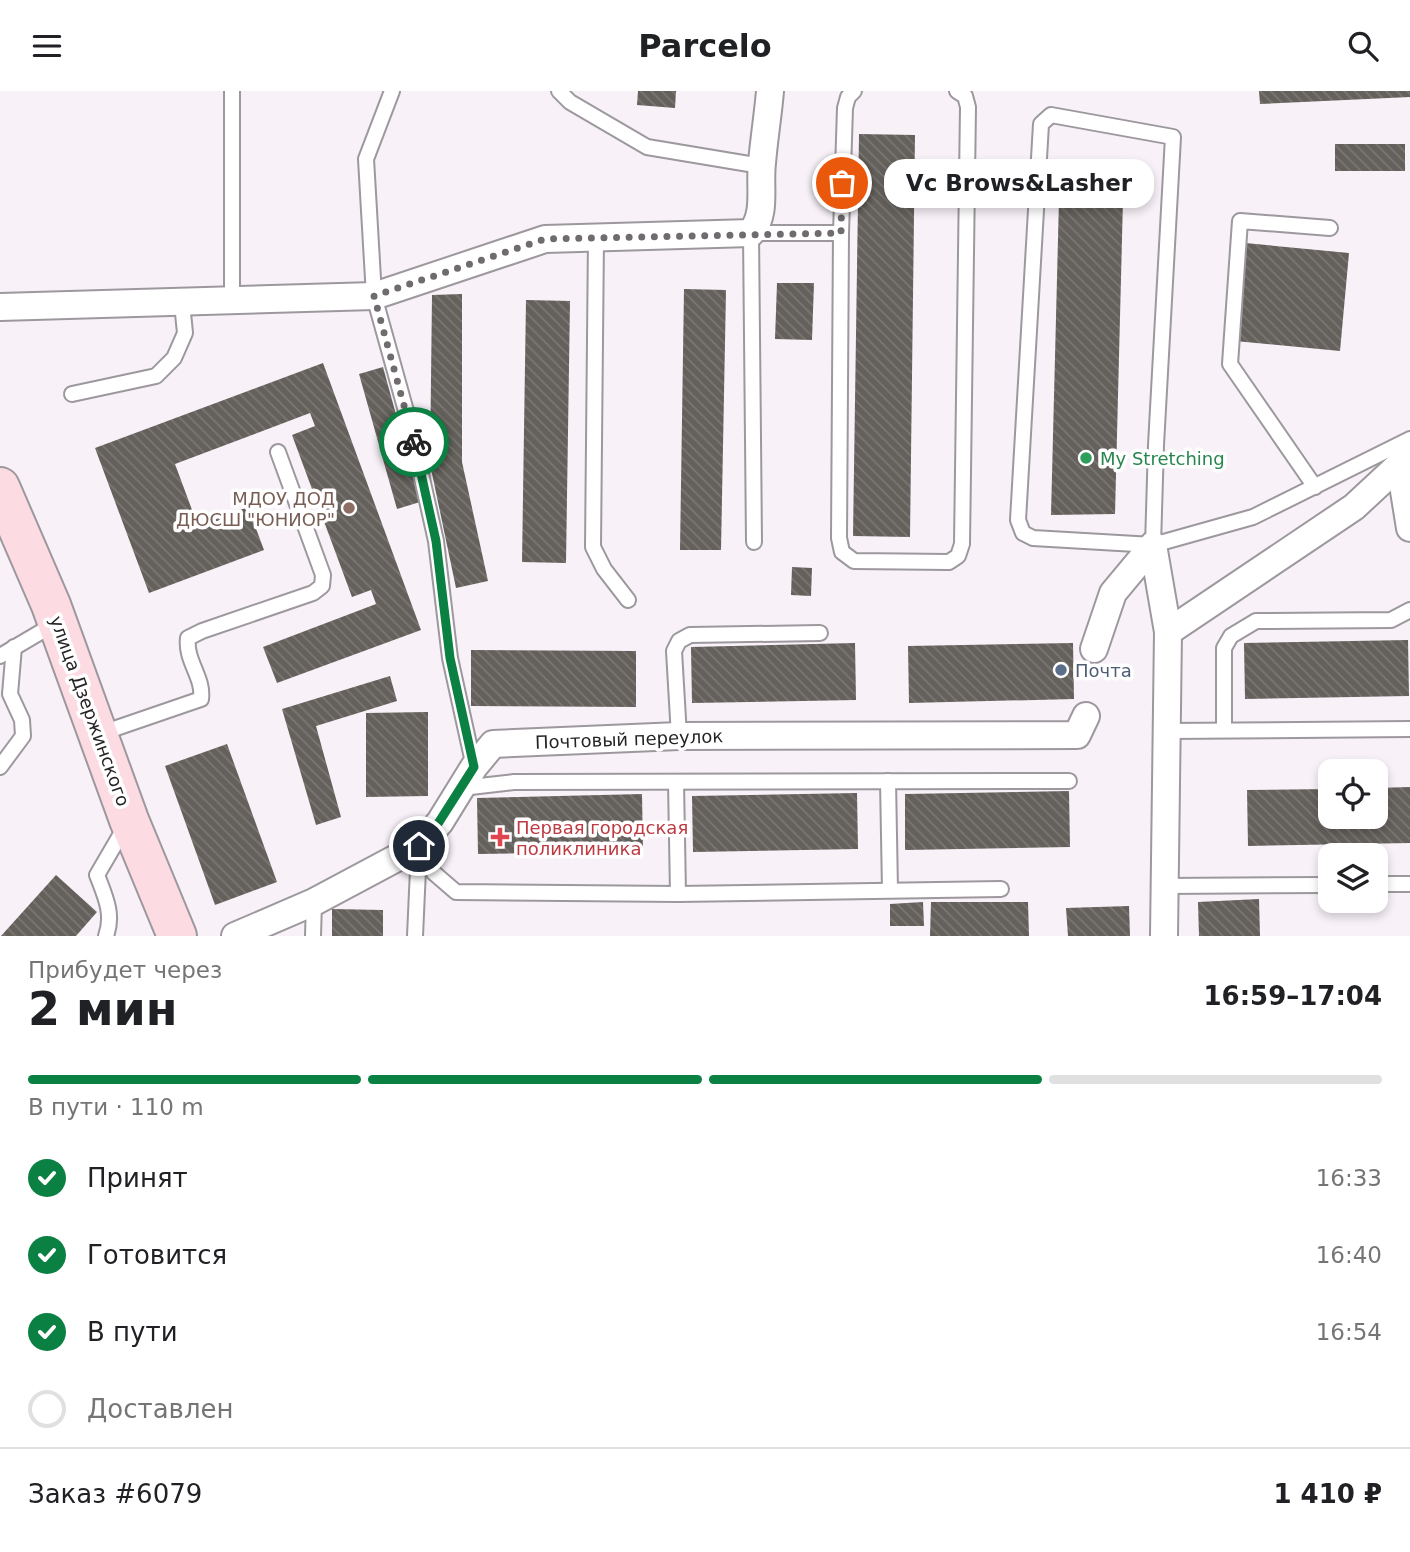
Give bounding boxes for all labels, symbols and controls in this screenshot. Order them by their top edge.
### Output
icon: menu [28,27,66,65]
text: Parcelo [638,27,772,65]
icon: search [1344,27,1382,65]
pin [812,153,872,213]
callout: Vc Brows&Lasher [884,159,1154,207]
icon: bag [823,164,861,202]
text: Vc Brows&Lasher [906,170,1132,196]
courier [379,407,449,477]
icon: bike [395,423,433,461]
place label: My Stretching [1100,448,1225,469]
marker: My Stretching [1078,450,1094,466]
place label: МДОУ ДОД ДЮСШ "ЮНИОР" [176,488,335,530]
marker: МДОУ ДОД ДЮСШ "ЮНИОР" [341,500,357,516]
street label: улица Дзержинского [46,613,134,809]
place label: Почта [1075,660,1132,681]
marker: Почта [1053,662,1069,678]
street label: Почтовый переулок [535,725,724,753]
map controls [1318,759,1388,913]
button: locate [1318,759,1388,829]
pin [389,816,449,876]
place label: Первая городская поликлиника [516,817,688,859]
icon: home [400,827,438,865]
marker: Первая городская поликлиника [490,827,510,847]
button: layers [1318,843,1388,913]
text: Прибудет через [28,957,222,983]
text: 16:59–17:04 [1203,981,1382,1011]
text: 2 мин [28,982,178,1036]
text: В пути · 110 m [28,1094,204,1120]
icon: check [28,1159,66,1197]
text: Принят [87,1163,188,1193]
text: 16:33 [1316,1165,1382,1191]
icon: check [28,1236,66,1274]
text: Готовится [87,1240,227,1270]
text: 16:40 [1316,1242,1382,1268]
icon: check [28,1313,66,1351]
text: В пути [87,1317,178,1347]
text: 16:54 [1316,1319,1382,1345]
text: Доставлен [87,1394,234,1424]
text: Заказ #6079 [28,1479,202,1509]
text: 1 410 ₽ [1273,1479,1382,1509]

